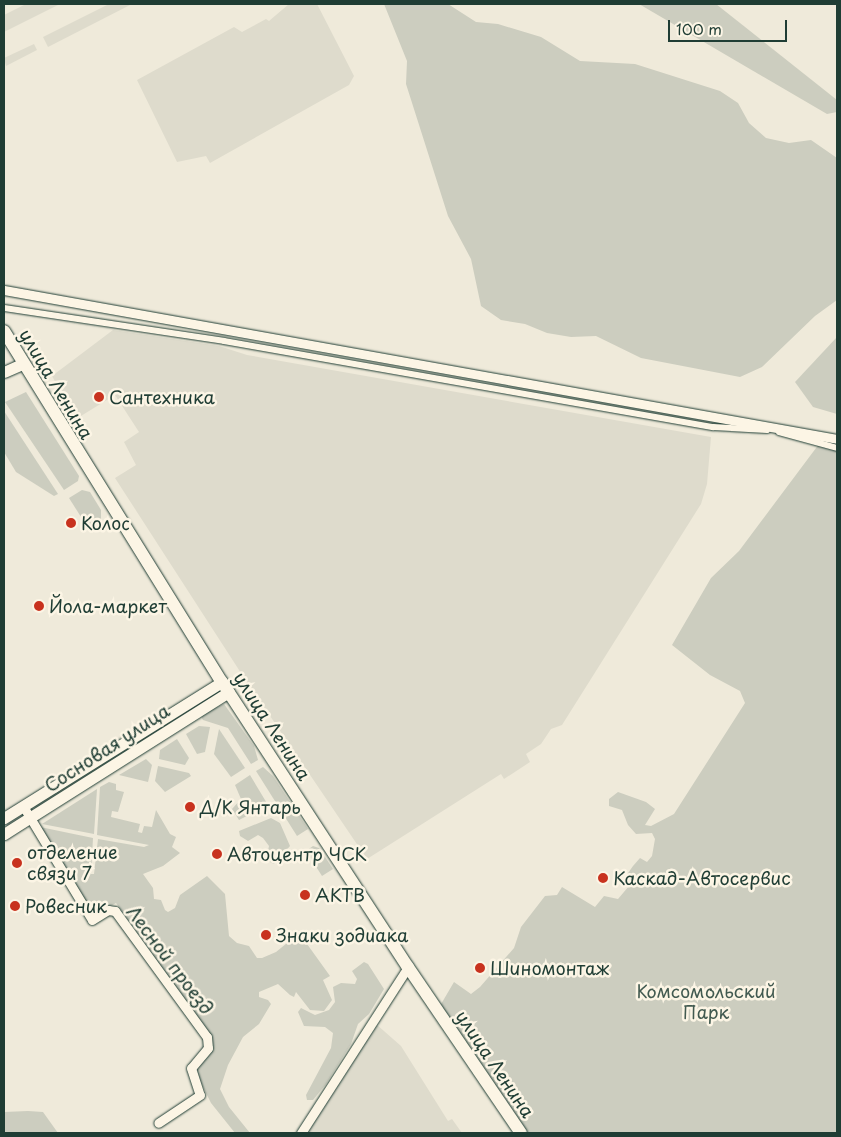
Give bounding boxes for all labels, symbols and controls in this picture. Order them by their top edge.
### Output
scale bar [671,10,790,42]
text: 100 m [676,17,722,40]
street label: улица Ленина [14,324,98,444]
place label: Сантехника [109,386,215,408]
marker: Сантехника [93,391,105,403]
place label: Колос [81,512,130,534]
marker: Колос [65,517,77,529]
place label: Йола-маркет [49,595,167,617]
marker: Йола-маркет [33,600,45,612]
street label: улица Ленина [229,667,315,785]
street label: Сосновая улица [40,699,174,797]
place label: Д/К Янтарь [200,796,303,818]
marker: Д/К Янтарь [184,801,196,813]
place label: отделение связи 7 [27,842,118,884]
place label: Автоцентр ЧСК [227,843,368,865]
marker: Автоцентр ЧСК [211,848,223,860]
marker: отделение связи 7 [11,857,23,869]
place label: Каскад-Автосервис [613,867,791,889]
marker: Каскад-Автосервис [597,872,609,884]
place label: АКТВ [315,884,365,906]
marker: АКТВ [299,889,311,901]
place label: Ровесник [25,895,107,917]
marker: Ровесник [9,900,21,912]
street label: Лесной проезд [122,901,218,1019]
place label: Знаки зодиака [276,924,409,946]
marker: Знаки зодиака [260,929,272,941]
place label: Шиномонтаж [490,957,609,979]
marker: Шиномонтаж [474,962,486,974]
park label: Комсомольский Парк [636,981,776,1024]
street label: улица Ленина [451,1006,539,1122]

